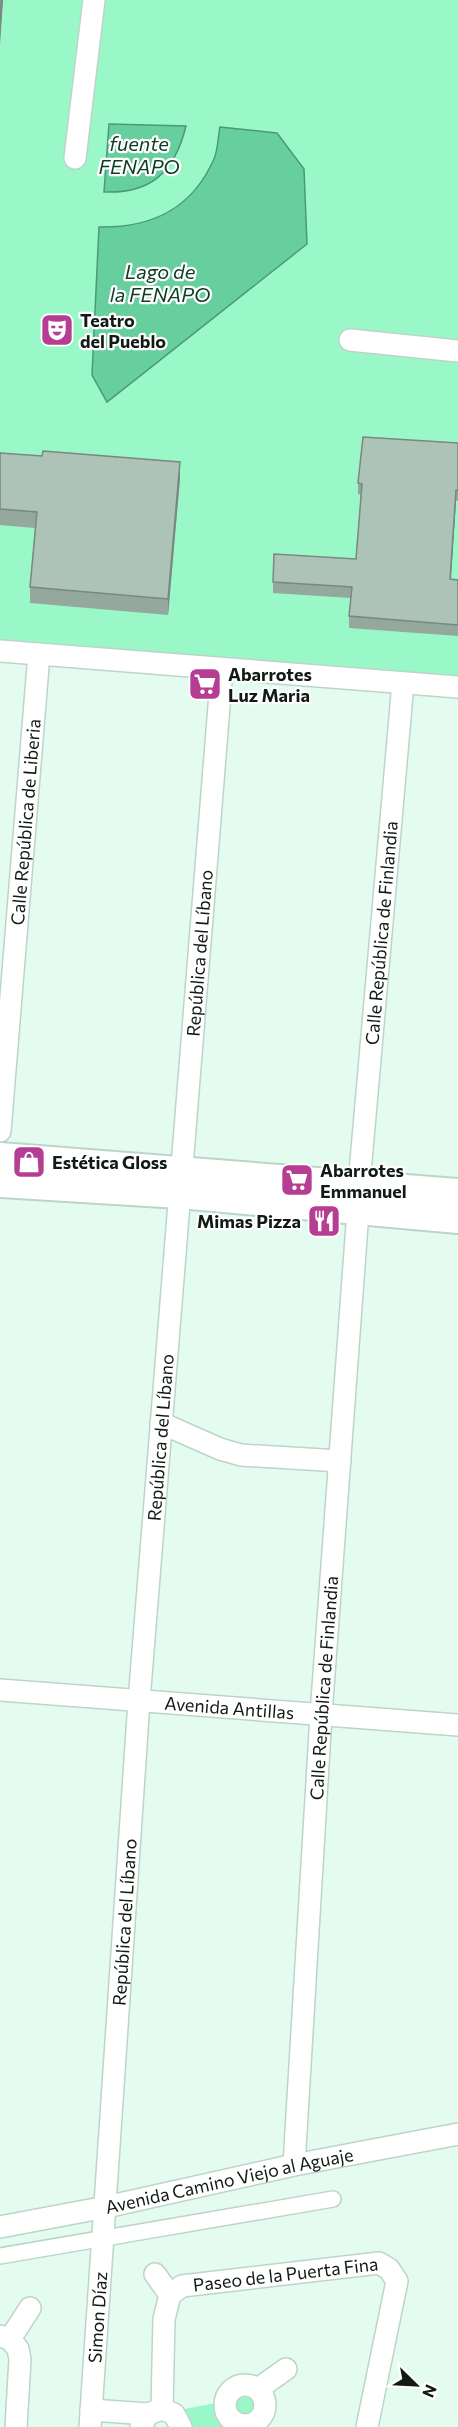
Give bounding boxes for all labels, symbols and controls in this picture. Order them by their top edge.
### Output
water label: fuente FENAPO [98,131,180,178]
water label: Lago de la FENAPO [110,259,210,306]
place label: Teatro del Pueblo [80,309,166,352]
theatre icon: Teatro del Pueblo [39,312,75,348]
place label: Abarrotes Luz Maria [228,663,312,706]
supermarket icon: Abarrotes Luz Maria [187,666,223,702]
street label: Calle República de Liberia [6,718,45,926]
street label: Calle República de Finlandia [360,820,402,1046]
street label: República del Líbano [181,869,217,1037]
shop icon: Estética Gloss [11,1144,47,1180]
place label: Estética Gloss [52,1151,167,1173]
place label: Abarrotes Emmanuel [320,1159,407,1202]
supermarket icon: Abarrotes Emmanuel [279,1162,315,1198]
restaurant icon: Mimas Pizza [306,1203,342,1239]
place label: Mimas Pizza [197,1210,301,1232]
street label: República del Líbano [143,1353,178,1522]
street label: Calle República de Finlandia [305,1575,342,1801]
street label: Avenida Antillas [164,1692,295,1723]
street label: República del Líbano [107,1838,141,2006]
street label: Avenida Camino Viejo al Aguaje [103,2143,355,2218]
street label: Paseo de la Puerta Fina [192,2252,379,2296]
street label: Simon Díaz [83,2271,111,2364]
north arrow [386,2355,446,2415]
text: N [419,2382,441,2401]

